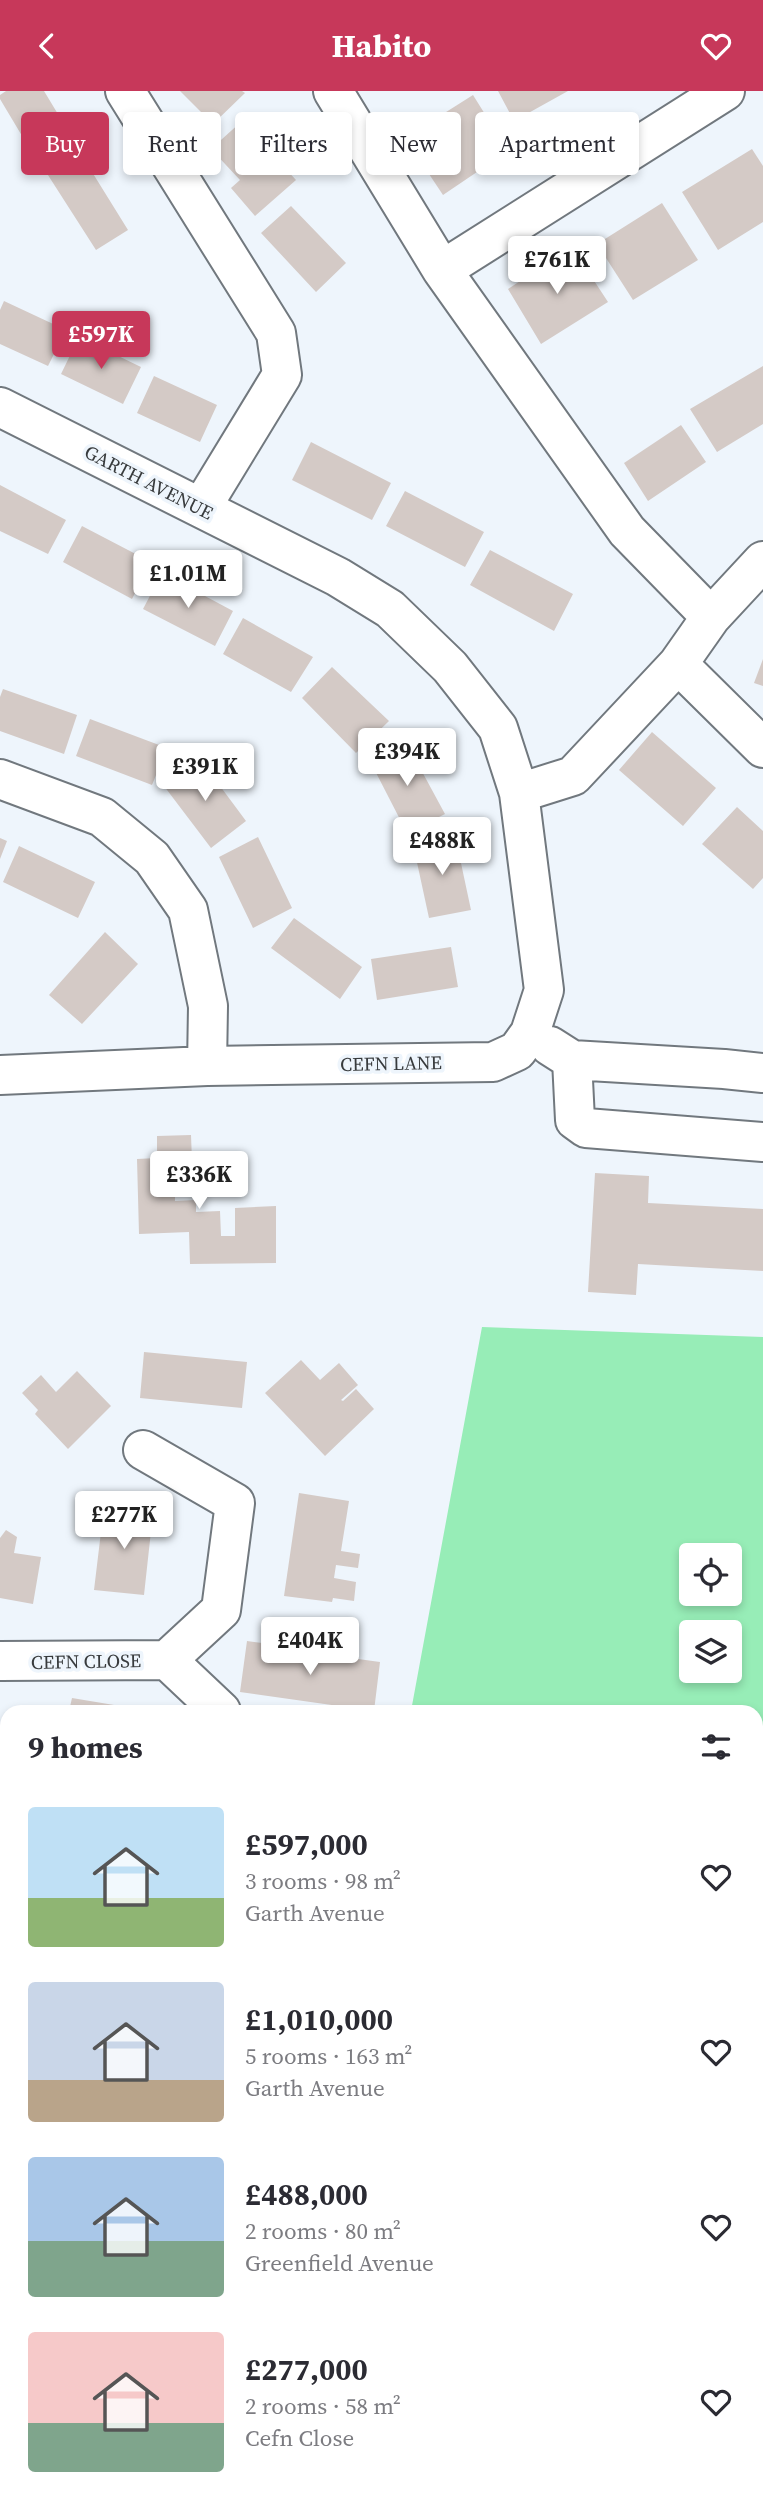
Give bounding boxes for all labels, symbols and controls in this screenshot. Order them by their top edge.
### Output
text: Habito [332,24,431,68]
icon: back [28,27,66,65]
icon: heart [697,27,735,65]
chip: Buy [21,112,109,175]
chip: Rent [123,112,221,175]
chip: Filters [235,112,352,175]
chip: New [366,112,461,175]
chip: Apartment [475,112,639,175]
pin: £761K [508,237,606,296]
text: £761K [524,243,590,275]
pin: £597K [52,311,150,371]
text: £597K [68,318,134,350]
street label: GARTH AVENUE [80,438,218,526]
pin: £1.01M [131,551,245,610]
text: £1.01M [149,557,227,589]
pin: £394K [358,729,456,788]
text: £394K [374,735,440,767]
pin: £391K [156,743,254,803]
text: £391K [172,750,238,782]
pin: £488K [393,817,491,877]
text: £488K [409,824,475,856]
street label: CEFN LANE [340,1049,442,1077]
pin: £336K [150,1151,248,1211]
text: £336K [166,1158,232,1190]
pin: £277K [75,1491,173,1551]
text: £277K [91,1498,157,1530]
map controls [679,1543,742,1683]
button: locate [679,1543,742,1606]
pin: £404K [261,1617,359,1677]
button: layers [679,1620,742,1683]
text: £404K [277,1624,343,1656]
street label: CEFN CLOSE [31,1647,141,1675]
text: 9 homes [28,1727,143,1768]
icon: filters [697,1728,735,1766]
text: £597,000 [245,1824,368,1865]
icon: home [84,1835,168,1919]
icon: heart [697,1858,735,1896]
text: 3 rooms · 98 m² [245,1865,401,1897]
text: Garth Avenue [245,1897,385,1929]
text: £1,010,000 [245,1999,393,2040]
icon: home [84,2010,168,2094]
icon: heart [697,2033,735,2071]
text: 5 rooms · 163 m² [245,2040,412,2072]
text: Garth Avenue [245,2072,385,2104]
text: £488,000 [245,2174,368,2215]
icon: home [84,2185,168,2269]
icon: heart [697,2208,735,2246]
text: 2 rooms · 80 m² [245,2215,401,2247]
text: Greenfield Avenue [245,2247,434,2279]
text: £277,000 [245,2349,368,2390]
icon: home [84,2360,168,2444]
icon: heart [697,2383,735,2421]
text: 2 rooms · 58 m² [245,2390,401,2422]
text: Cefn Close [245,2422,354,2454]

